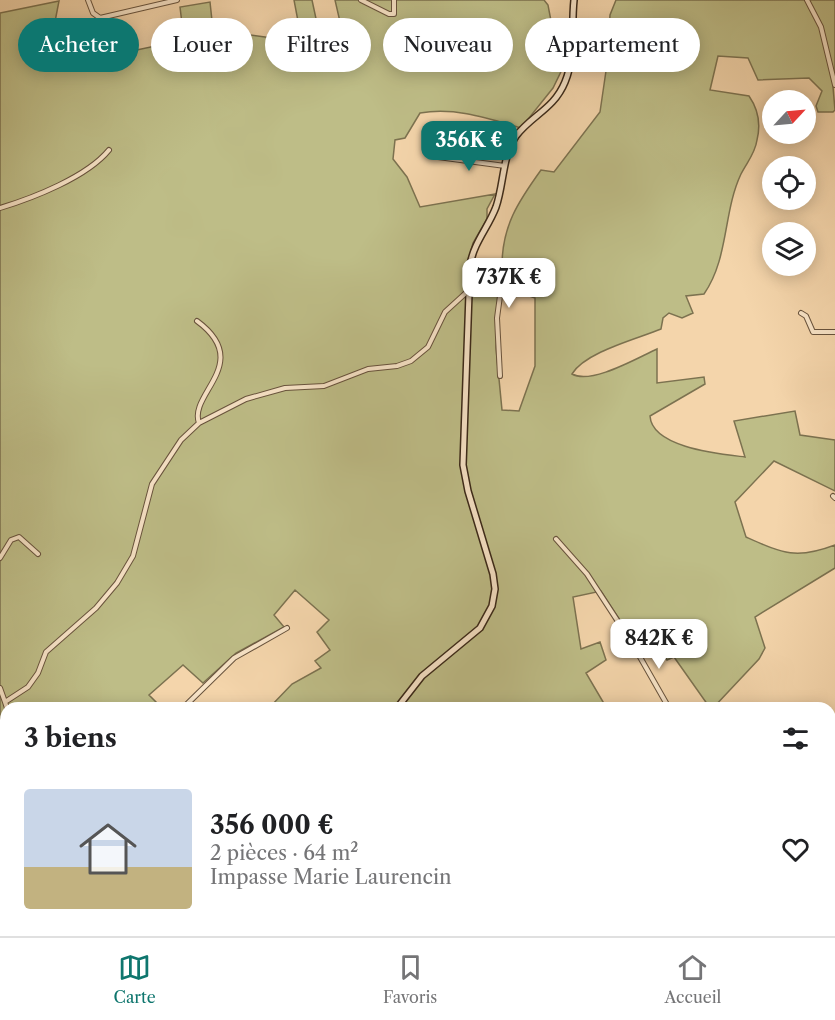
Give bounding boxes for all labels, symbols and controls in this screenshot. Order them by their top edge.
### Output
chip: Acheter [18,18,139,72]
chip: Louer [151,18,253,72]
chip: Filtres [265,18,371,72]
chip: Nouveau [383,18,513,72]
chip: Appartement [525,18,700,72]
north arrow [762,90,816,144]
map controls [762,90,816,276]
pin: 356K € [420,121,518,172]
text: 356K € [435,128,503,152]
button: locate [762,156,816,210]
button: layers [762,222,816,276]
pin: 737K € [460,258,558,309]
text: 737K € [476,265,542,289]
pin: 842K € [610,619,708,670]
text: 842K € [624,626,694,650]
text: 3 biens [24,722,117,754]
icon: filters [779,722,812,755]
text: 356 000 € [210,809,334,841]
icon: home [72,813,144,885]
icon: heart [779,833,812,866]
text: 2 pièces · 64 m² [210,841,359,865]
text: Impasse Marie Laurencin [210,865,452,889]
tab: Carte [114,951,156,1007]
tab: Favoris [383,951,437,1007]
tab: Accueil [665,951,721,1007]

